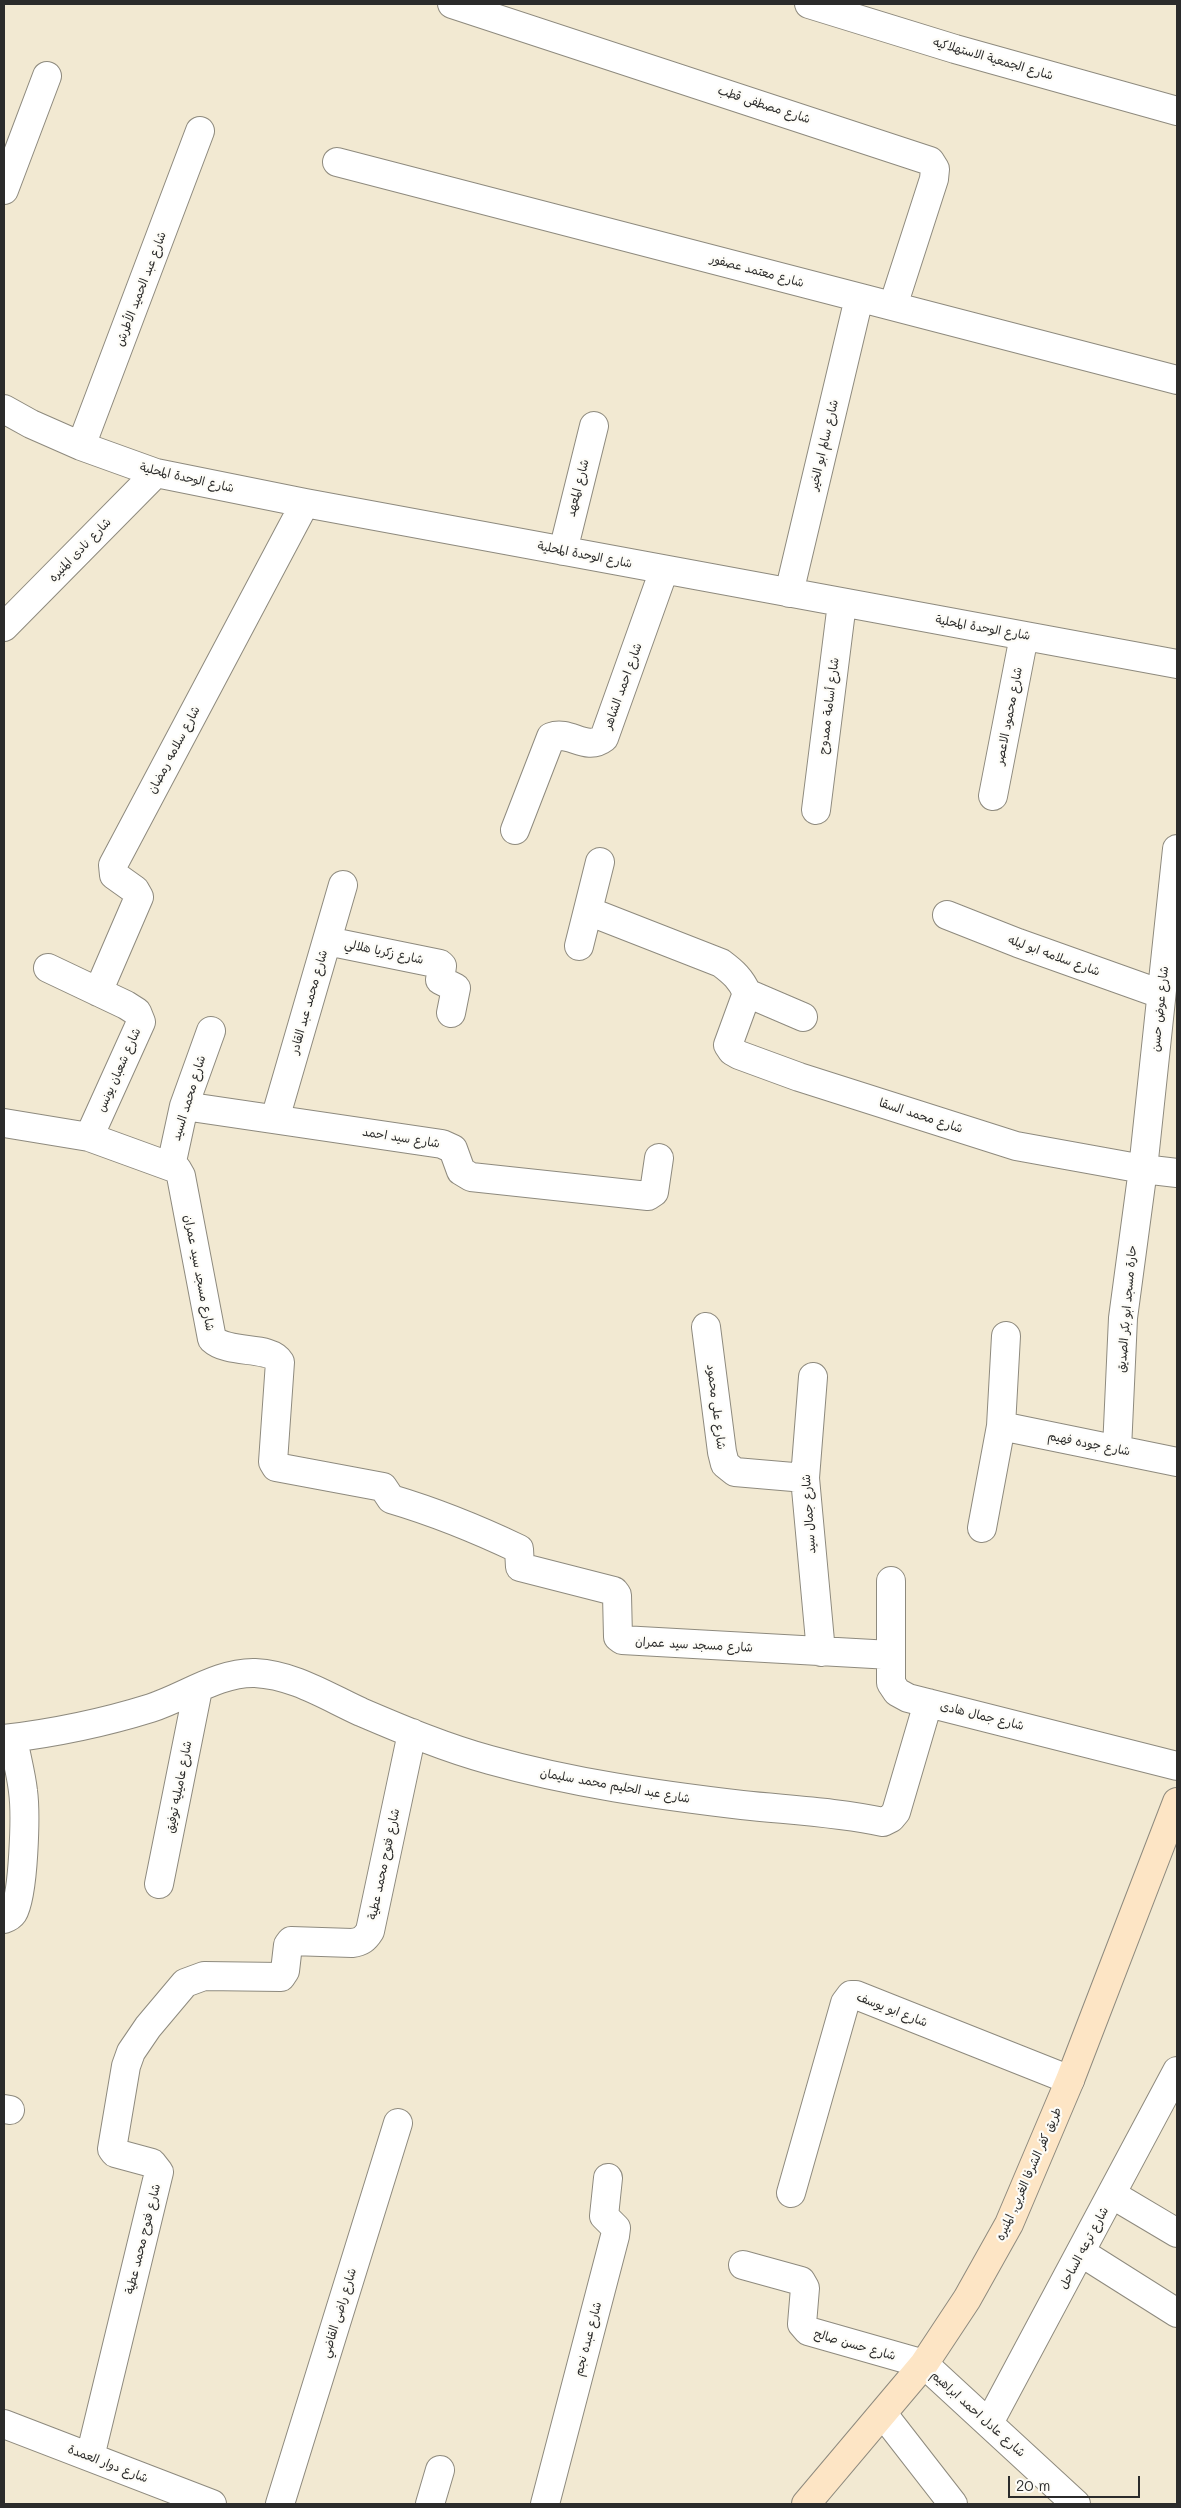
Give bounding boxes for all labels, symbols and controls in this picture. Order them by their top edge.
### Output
street label: شارع الجمعية الاستهلاكيه [931,35,1055,83]
street label: شارع مصطفى قطب [716,83,812,127]
street label: شارع عبد الحميد الأطرش [113,230,169,348]
street label: شارع معتمد عصفور [709,252,805,290]
street label: شارع سالم ابو الخير [807,398,841,492]
street label: شارع المعهد [564,458,592,518]
street label: شارع الوحدة المحلية [139,460,235,496]
street label: شارع نادى المنيره [46,515,114,585]
street label: شارع الوحدة المحلية [536,539,634,571]
street label: شارع الوحدة المحلية [934,613,1032,643]
street label: شارع احمد الشاهر [601,641,645,731]
street label: شارع أسامة ممدوح [816,657,842,755]
street label: شارع محمود الاعصر [992,666,1026,766]
street label: شارع سلامه رمضان [145,704,203,796]
street label: شارع سلامه ابو ليله [1006,933,1102,979]
street label: شارع زكريا هلالي [343,937,425,967]
street label: شارع محمد عبد القادر [287,948,331,1056]
street label: شارع عوض حسن [1148,965,1172,1053]
street label: شارع شعبان يونس [94,1026,144,1114]
street label: شارع محمد السيد [169,1054,209,1142]
street label: شارع محمد السقا [877,1096,965,1136]
street label: شارع سيد احمد [361,1125,441,1151]
street label: شارع مسجد سيد عمران [181,1214,217,1332]
street label: حارة مسجد ابو بكر الصديق [1114,1245,1140,1373]
street label: شارع على محمود [704,1364,728,1450]
street label: شارع جوده فهيم [1046,1429,1132,1459]
street label: شارع جمال سيد [799,1474,819,1554]
street label: شارع مسجد سيد عمران [635,1635,753,1655]
street label: شارع جمال هادى [939,1699,1025,1733]
street label: شارع عاميليه توفيق [163,1740,195,1834]
street label: شارع عبد الحليم محمد سليمان [539,1766,691,1806]
street label: شارع فتوح محمد عطية [365,1807,403,1921]
street label: شارع ابو يوسف [855,1990,929,2030]
street label: طريق كفر الشرفا الغربى, المنيره [993,2105,1065,2243]
street label: شارع فتوح محمد عطية [122,2182,164,2296]
street label: شارع ترعه الساحل [1056,2204,1112,2292]
street label: شارع راضى القاضي [319,2267,359,2359]
street label: شارع عبده نجم [571,2300,605,2378]
street label: شارع حسن صالح [813,2327,897,2363]
street label: شارع عادل احمد ابراهيم [928,2368,1028,2460]
street label: شارع دوار العمدة [66,2442,150,2486]
scale bar [1011,2466,1144,2498]
text: 20 m [1016,2475,1050,2495]

